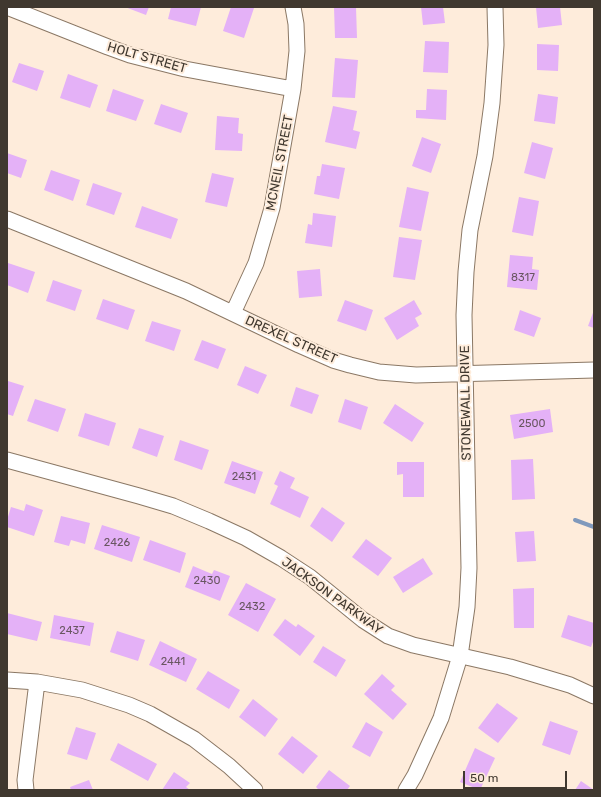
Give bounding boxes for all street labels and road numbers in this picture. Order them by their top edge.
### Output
street label: HOLT STREET [105,39,189,77]
street label: MCNEIL STREET [263,114,297,212]
street label: DREXEL STREET [242,313,340,367]
street label: STONEWALL DRIVE [457,345,475,461]
street label: JACKSON PARKWAY [278,554,386,638]

